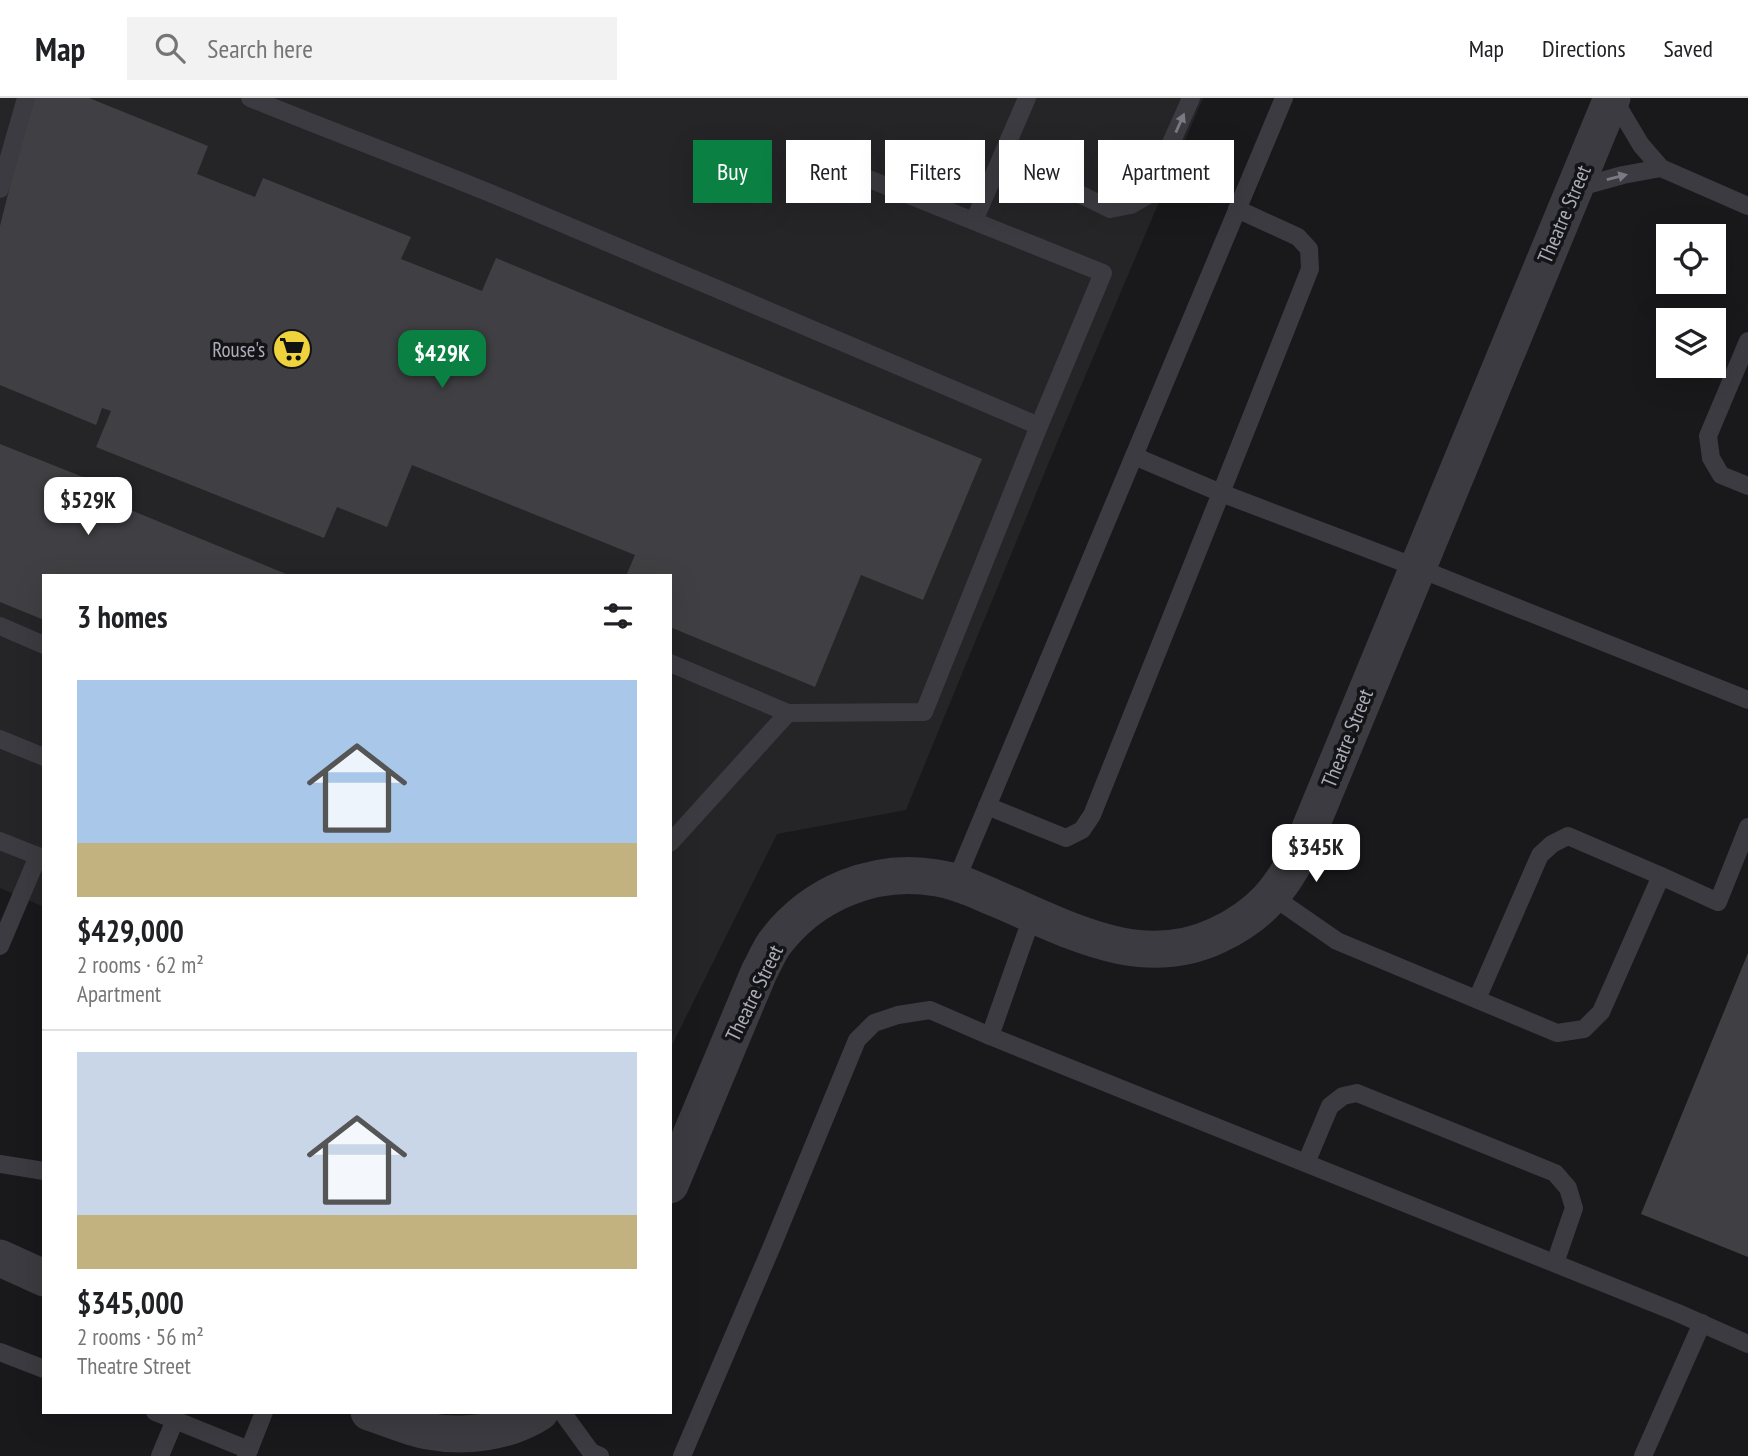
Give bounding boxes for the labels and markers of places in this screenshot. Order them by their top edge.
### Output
supermarket icon: Rouse's [271,328,313,370]
pin: $429K [393,330,491,390]
place label: Rouse's [212,336,265,363]
pin: $529K [39,478,137,537]
pin: $345K [1267,824,1365,884]

